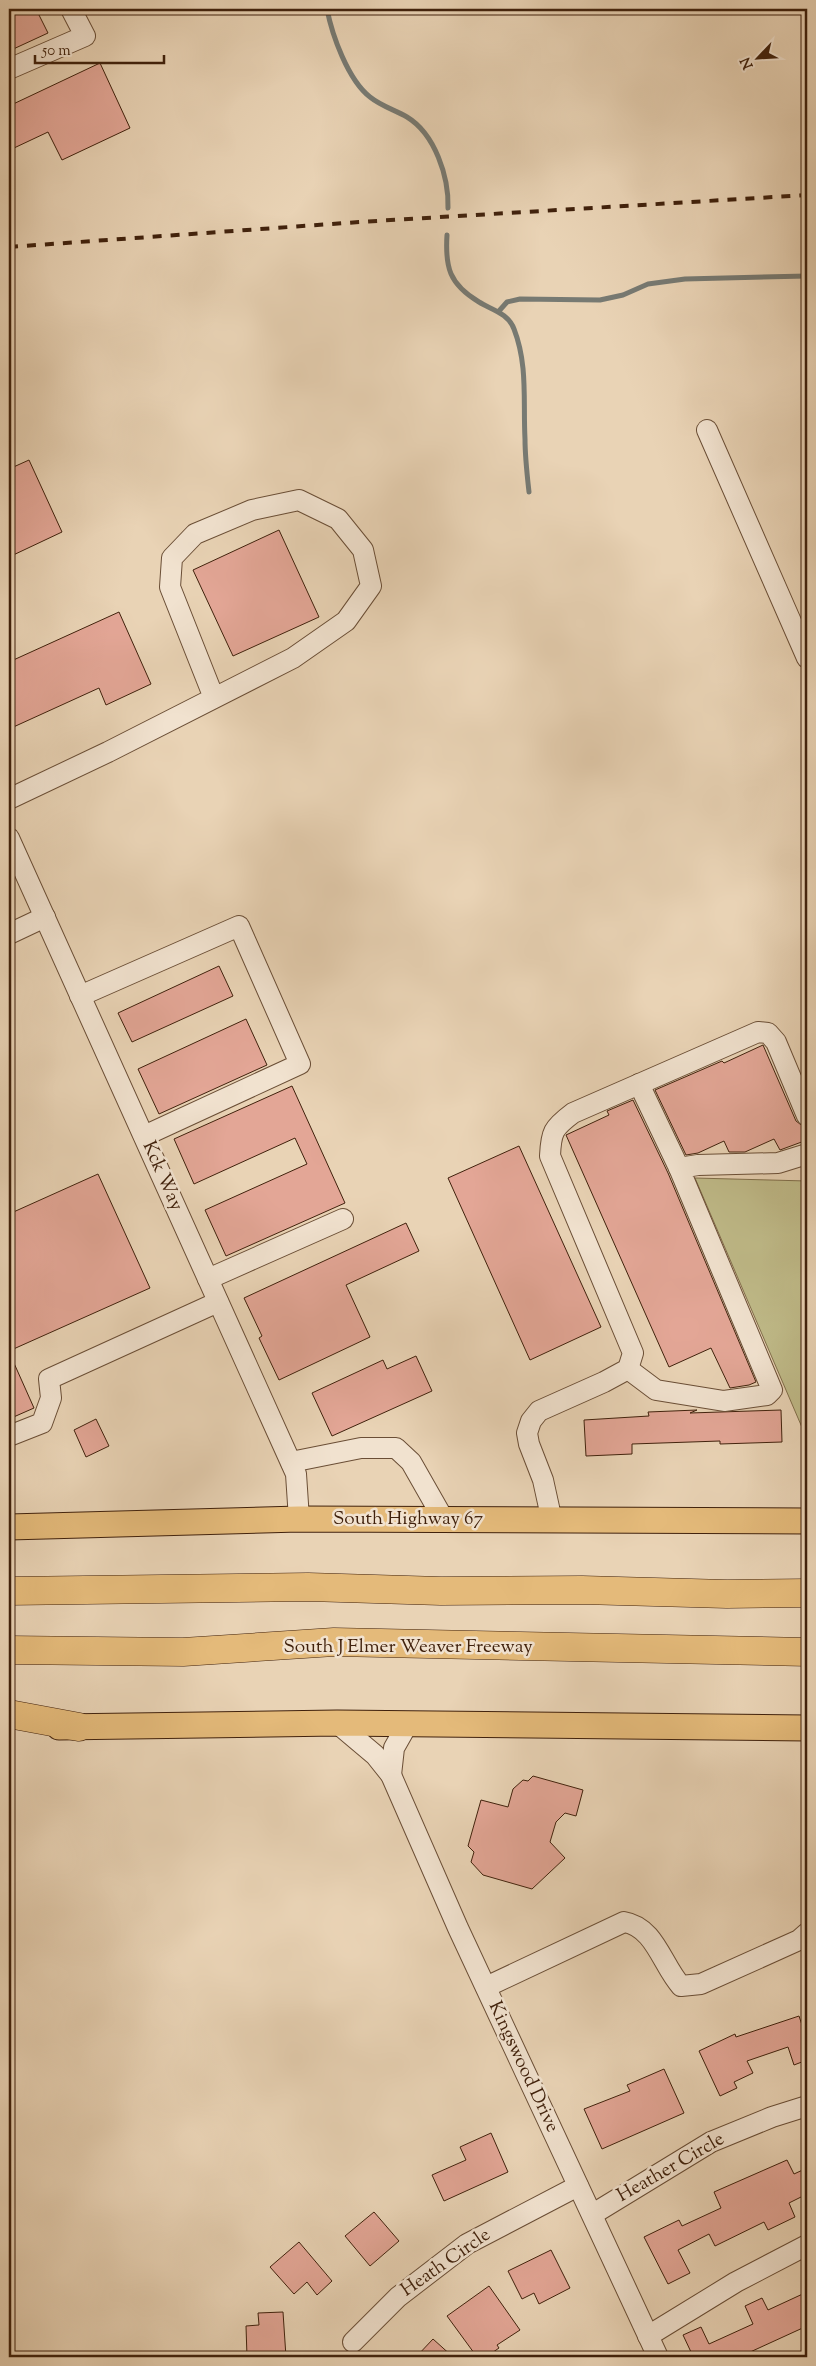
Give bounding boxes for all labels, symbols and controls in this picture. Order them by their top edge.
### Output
scale bar [35,32,164,64]
north arrow [734,32,784,82]
text: 50 m [41,41,71,62]
text: N [737,53,759,72]
street label: Kck Way [135,1137,190,1216]
street label: South Highway 67 [333,1506,484,1533]
street label: South J Elmer Weaver Freeway [283,1634,533,1661]
street label: Kingswood Drive [481,1997,565,2137]
street label: Heather Circle [612,2126,730,2210]
street label: Heath Circle [396,2222,496,2304]

